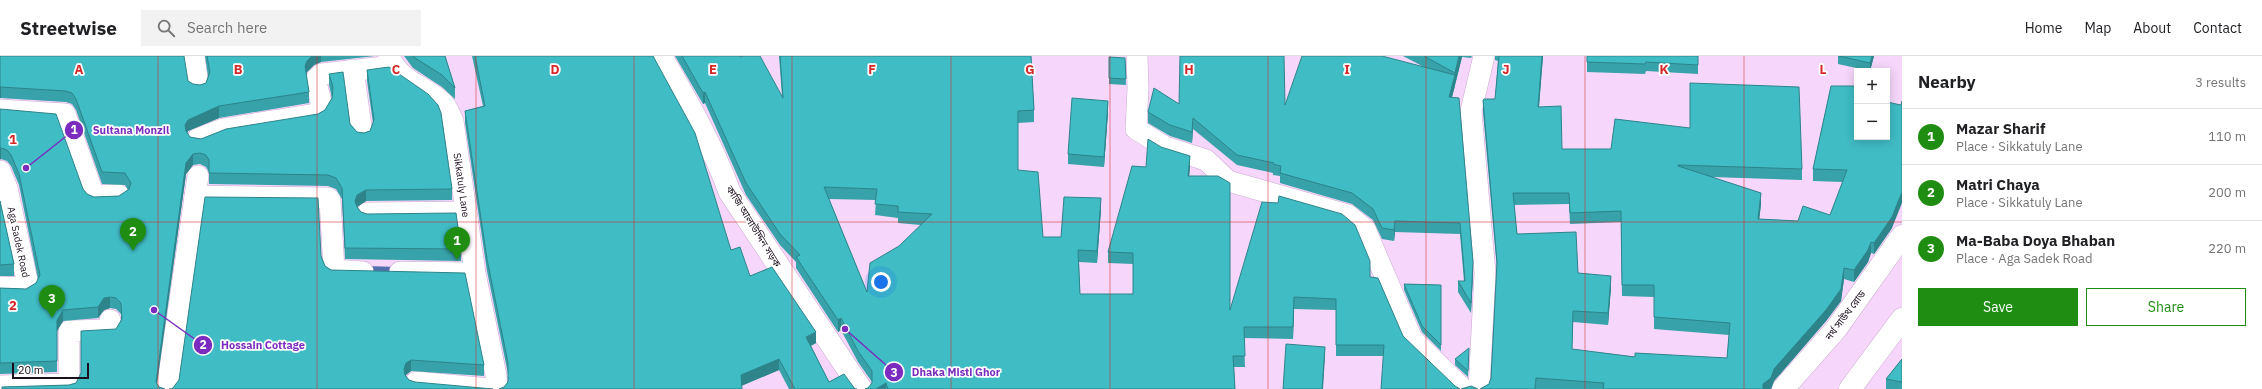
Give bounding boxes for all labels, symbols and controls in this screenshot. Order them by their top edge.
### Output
search box [141,10,421,46]
text: Streetwise [20,16,117,40]
icon: search [155,17,177,39]
text: Search here [187,18,267,37]
text: Home [2025,19,2062,37]
text: Map [2084,19,2111,37]
text: About [2133,19,2171,37]
text: Contact [2193,19,2242,37]
text: A [75,61,84,78]
text: B [234,61,243,78]
text: C [392,61,401,78]
text: D [550,61,560,78]
text: E [709,61,717,78]
text: F [868,61,876,78]
text: G [1025,61,1035,78]
text: H [1184,61,1194,78]
text: I [1344,61,1350,78]
text: J [1502,61,1510,78]
text: K [1659,61,1669,78]
text: L [1820,61,1827,78]
map controls [1854,68,1890,140]
button: + [1854,68,1890,104]
text: Nearby [1918,71,1976,93]
text: 3 results [2195,74,2246,91]
button: − [1854,104,1890,140]
callout: Sultana Monzil [64,118,177,141]
text: Mazar Sharif [1956,119,2045,138]
text: 1 [70,122,78,137]
text: Sultana Monzil [93,123,170,137]
text: 1 [1927,128,1935,145]
text: 110 m [2208,128,2246,145]
text: 1 [9,131,17,148]
text: Place · Sikkatuly Lane [1956,138,2083,155]
street label: Sikkatuly Lane [451,152,473,219]
text: Matri Chaya [1956,175,2040,194]
street label: কাজি আলাউদ্দিন সড়ক [723,182,784,270]
text: 2 [1927,184,1935,201]
text: 200 m [2208,184,2246,201]
text: Place · Sikkatuly Lane [1956,194,2083,211]
street label: Aga Sadek Road [5,205,32,279]
pin: 2 [120,218,146,251]
pin: 1 [444,227,470,260]
text: Ma-Baba Doya Bhaban [1956,231,2115,250]
text: 3 [1927,240,1935,257]
text: 220 m [2208,240,2246,257]
text: Place · Aga Sadek Road [1956,250,2092,267]
your location [871,272,891,292]
pin: 3 [39,285,65,318]
street label: নর্থ সাউথ রোড [1822,287,1869,344]
button: Save [1918,288,2078,326]
button: Share [2086,288,2246,326]
text: 2 [9,297,17,314]
callout: Hossain Cottage [193,334,313,357]
text: 2 [199,337,207,352]
text: Hossain Cottage [221,338,305,352]
scale bar [12,361,89,380]
callout: Dhaka Misti Ghor [884,361,1008,384]
text: 20 m [18,363,43,377]
text: 3 [890,365,898,380]
text: Dhaka Misti Ghor [912,365,1001,379]

